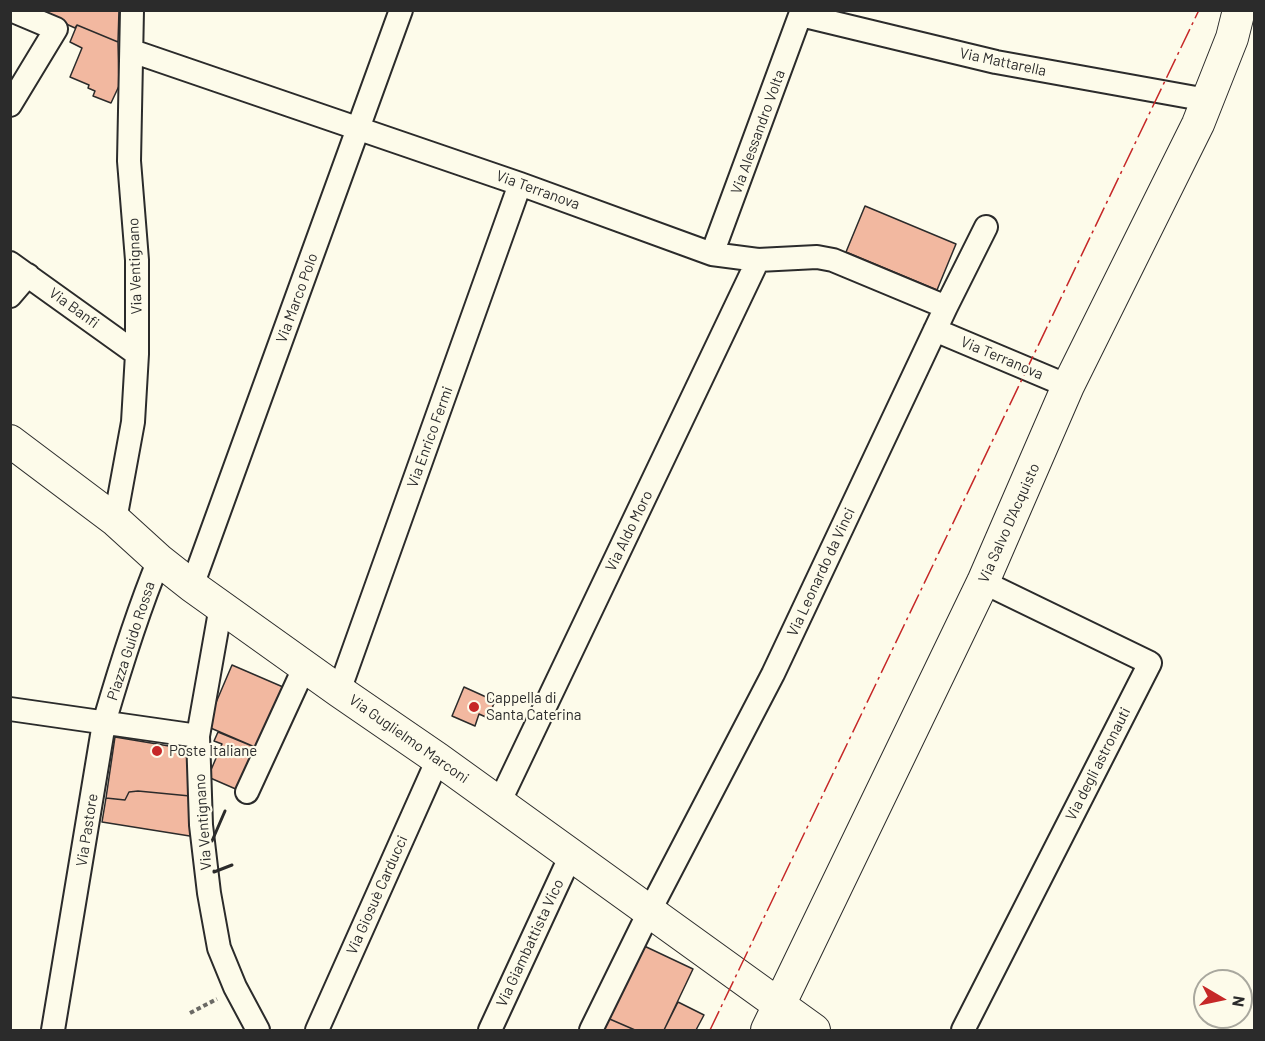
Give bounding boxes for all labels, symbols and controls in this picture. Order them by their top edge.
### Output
street label: Via Mattarella [958,44,1048,80]
street label: Via Alessandro Volta [727,67,789,197]
street label: Via Terranova [494,167,582,213]
street label: Via Ventignano [124,217,146,315]
street label: Via Marco Polo [272,251,322,345]
street label: Via Banfi [45,284,103,332]
street label: Via Terranova [958,333,1046,383]
street label: Via Enrico Fermi [403,384,457,490]
street label: Via Salvo D'Acquisto [975,460,1043,586]
street label: Via Aldo Moro [602,488,656,574]
street label: Via Leonardo da Vinci [783,505,859,639]
street label: Piazza Guido Rossa [103,579,159,703]
place label: Cappella di Santa Caterina [486,689,581,724]
street label: Via Guglielmo Marconi [346,691,472,787]
marker: Cappella di Santa Caterina [467,700,481,714]
street label: Via degli astronauti [1062,704,1134,824]
place label: Poste Italiane [169,742,257,760]
marker: Poste Italiane [150,744,164,758]
street label: Via Ventignano [191,773,215,871]
street label: Via Pastore [72,792,102,868]
street label: Via Giosuè Carducci [343,833,411,957]
street label: Via Giambattista Vico [493,876,567,1010]
north arrow [1193,969,1253,1029]
text: N [1229,995,1250,1008]

